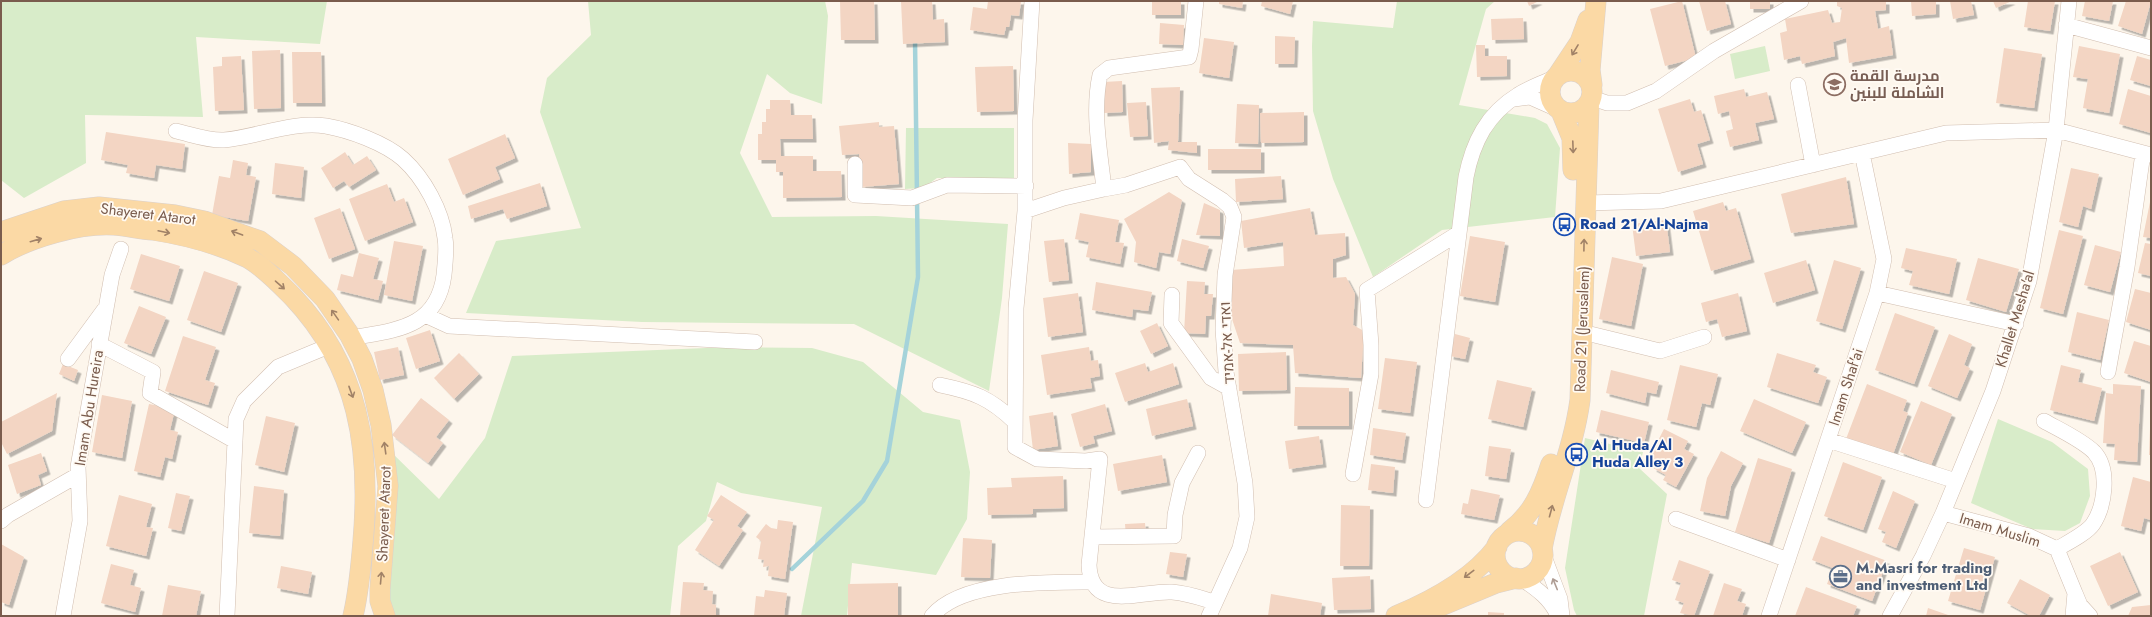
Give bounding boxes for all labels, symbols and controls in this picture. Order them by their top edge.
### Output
one-way arrow [1570,44,1578,56]
place label: مدرسة القمة الشاملة للبنين [1850,65,1945,104]
school or university icon: مدرسة القمة الشاملة للبنين [1821,72,1847,98]
one-way arrow [1569,140,1577,153]
street label: Shayeret Atarot [99,197,197,231]
bus stop icon: Road 21/Al-Najma [1552,211,1578,237]
place label: Road 21/Al-Najma [1580,213,1708,235]
one-way arrow [157,229,170,237]
one-way arrow [232,229,244,237]
one-way arrow [30,236,43,243]
one-way arrow [1581,239,1588,252]
street label: Road 21 (Jerusalem) [1569,265,1595,393]
street label: Khallet Mesha'al [1990,268,2040,370]
one-way arrow [275,280,285,289]
street label: ואדי אל-אמיד [1214,301,1240,385]
one-way arrow [331,310,339,321]
street label: Imam Shaf'ai [1823,345,1869,429]
street label: Imam Abu Hureira [69,348,109,468]
one-way arrow [348,385,356,397]
place label: Al Huda/Al Huda Alley 3 [1591,434,1683,473]
bus stop icon: Al Huda/Al Huda Alley 3 [1564,441,1590,467]
one-way arrow [381,442,389,455]
street label: Shayeret Atarot [371,465,397,562]
one-way arrow [1547,505,1555,518]
street label: Imam Muslim [1957,507,2043,553]
place label: M.Masri for trading and investment Ltd [1856,557,1992,596]
office icon: M.Masri for trading and investment Ltd [1828,564,1854,590]
one-way arrow [1464,570,1475,578]
one-way arrow [377,572,384,585]
one-way arrow [1550,579,1558,591]

